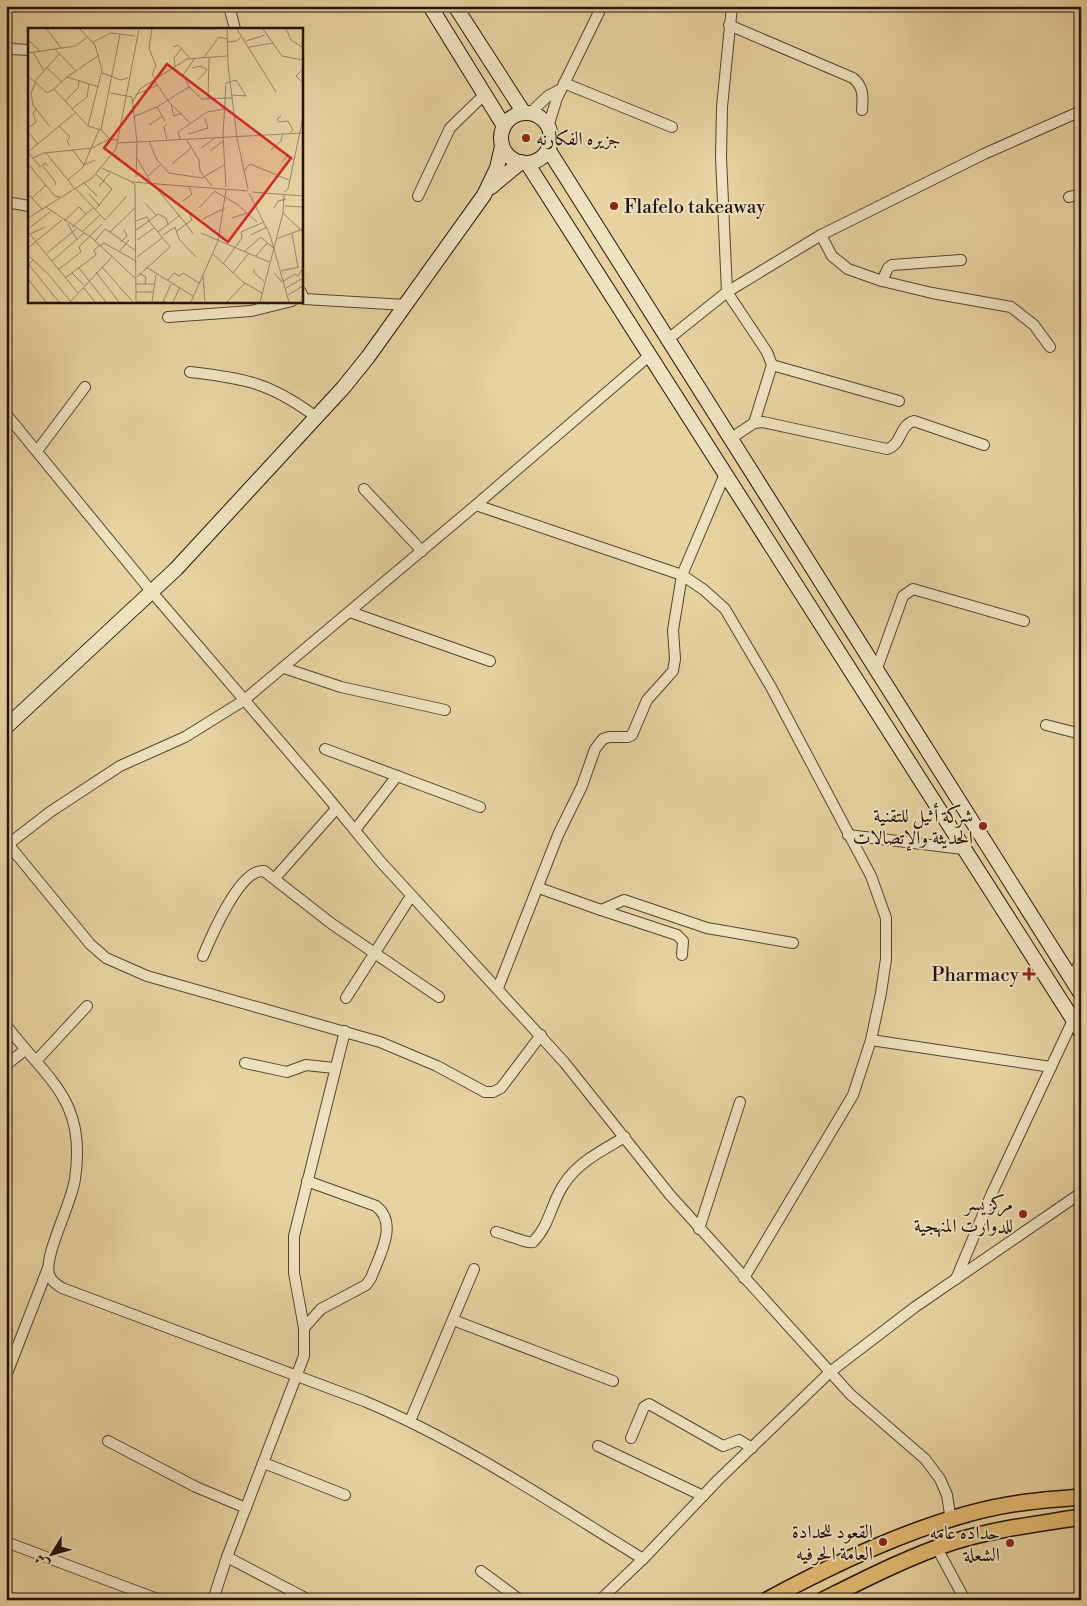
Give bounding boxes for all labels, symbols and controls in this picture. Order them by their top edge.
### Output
inset map [28,28,302,302]
place label: جزيره الفكارنه [536,127,621,151]
marker: جزيره الفكارنه [520,132,532,144]
place label: Flafelo takeaway [624,195,766,219]
marker: Flafelo takeaway [608,200,620,212]
place label: شركة أثيل للتقنية الحديثة والإتصالات [853,803,973,852]
marker: شركة أثيل للتقنية الحديثة والإتصالات [977,820,989,832]
place label: Pharmacy [931,963,1020,987]
marker: Pharmacy [1023,968,1035,980]
place label: مركز يسر للدوارت المنهجية [914,1192,1013,1238]
marker: مركز يسر للدوارت المنهجية [1017,1208,1029,1220]
place label: القعود للحدادة العامة الحرفيه [792,1520,873,1566]
place label: حداده عامه الشعلة [930,1521,1000,1567]
north arrow [28,1528,78,1578]
marker: القعود للحدادة العامة الحرفيه [877,1536,889,1548]
marker: حداده عامه الشعلة [1004,1537,1016,1549]
text: ش [31,1550,54,1572]

